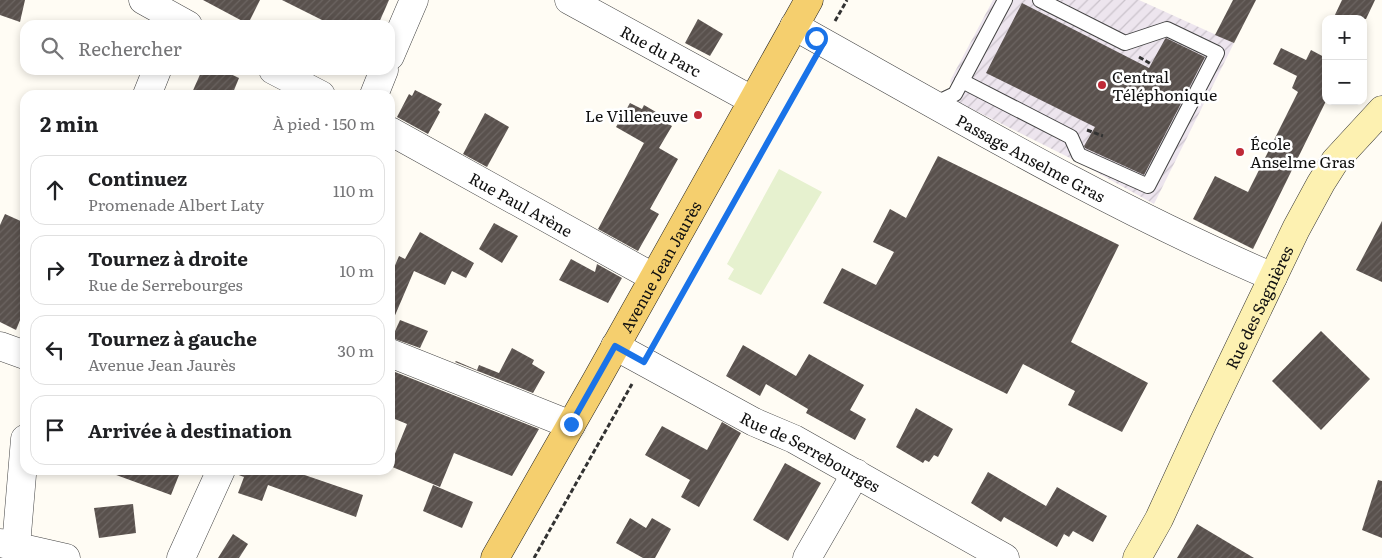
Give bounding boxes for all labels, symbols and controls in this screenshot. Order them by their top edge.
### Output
map controls [1322,15,1367,105]
button: + [1322,15,1367,60]
street label: Rue du Parc [616,18,706,82]
search box [20,20,395,75]
route start [805,27,828,50]
icon: search [38,34,66,62]
text: Rechercher [78,34,182,62]
button: − [1322,60,1367,105]
place label: Central Téléphonique [1112,64,1217,106]
marker: Central Téléphonique [1096,79,1108,91]
place label: Le Villeneuve [585,103,688,127]
text: 2 min [40,107,99,138]
street label: Passage Anselme Gras [952,108,1110,207]
marker: Le Villeneuve [692,109,704,121]
text: À pied · 150 m [272,111,375,135]
place label: École Anselme Gras [1250,131,1355,173]
marker: École Anselme Gras [1234,146,1246,158]
text: Continuez [88,164,187,192]
street label: Rue Paul Arène [465,165,577,242]
icon: ahead [41,176,69,204]
text: 110 m [333,178,374,202]
text: Promenade Albert Laty [88,192,264,216]
street label: Avenue Jean Jaurès [614,196,707,337]
street label: Rue des Sagnières [1219,241,1298,373]
text: Tournez à droite [88,244,248,272]
icon: right [41,256,69,284]
text: 10 m [340,258,374,282]
text: Rue de Serrebourges [88,272,243,296]
text: Tournez à gauche [88,324,257,352]
icon: left [41,336,69,364]
text: 30 m [337,338,374,362]
text: Avenue Jean Jaurès [88,352,236,376]
street label: Rue de Serrebourges [736,405,885,497]
route end [560,413,583,436]
icon: arrive [41,416,69,444]
text: Arrivée à destination [88,416,292,444]

